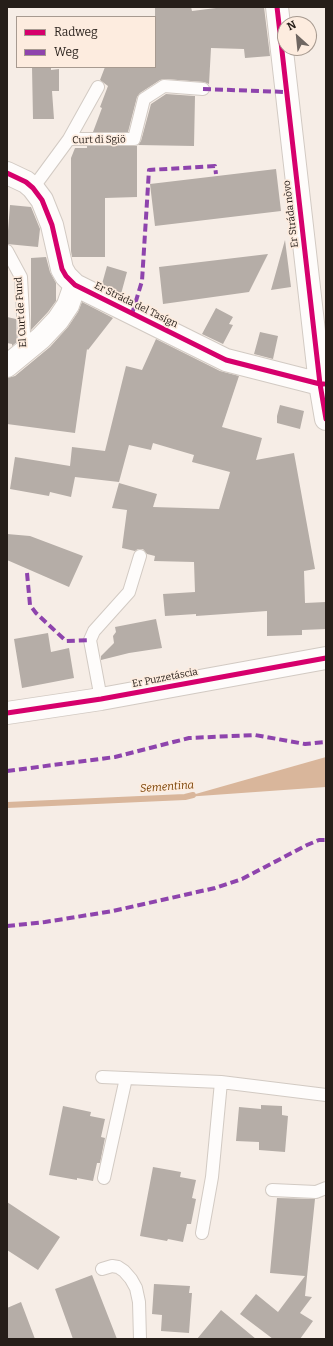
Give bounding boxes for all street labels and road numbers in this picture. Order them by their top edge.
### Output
street label: Curt di Sgiö [72,134,126,146]
street label: Er Stráda nòvo [281,180,301,248]
street label: El Curt de Fund [13,276,29,348]
street label: Er Stráda del Tasígn [92,280,180,330]
street label: Er Puzzetáscia [131,666,199,690]

